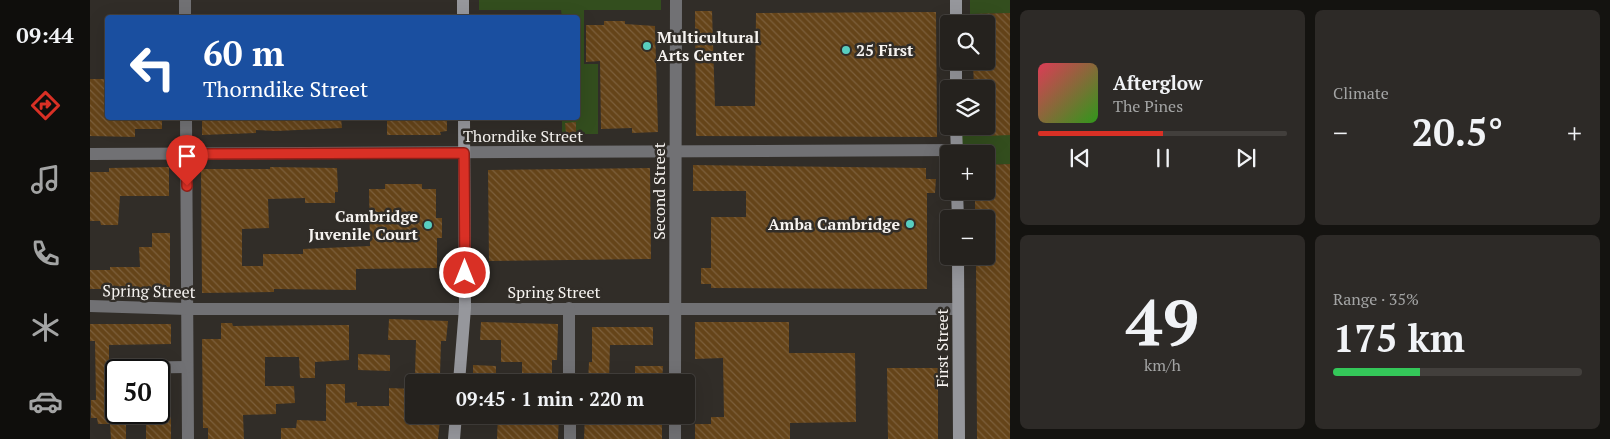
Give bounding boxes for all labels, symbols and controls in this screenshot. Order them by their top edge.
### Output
map controls [940,15,995,265]
button: search [940,15,995,70]
text: 09:44 [16,20,74,49]
place label: Multicultural Arts Center [657,26,759,66]
text: 60 m [203,30,284,76]
icon: left [120,35,185,100]
place label: 25 First [856,39,914,61]
marker: Multicultural Arts Center [641,40,653,52]
marker: 25 First [840,44,852,56]
text: Afterglow [1113,70,1203,95]
text: Thorndike Street [203,74,368,103]
button: layers [940,80,995,135]
text: Climate [1333,82,1389,104]
icon: directions [28,88,63,123]
text: The Pines [1113,95,1183,117]
text: 20.5° [1412,107,1503,157]
text: − [1333,114,1348,151]
text: + [1567,114,1582,151]
street label: Thorndike Street [463,125,583,147]
pin [166,135,208,186]
icon: arrive [173,142,201,170]
street label: Second Street [648,142,670,240]
icon: previous [1066,144,1094,172]
icon: pause [1149,144,1177,172]
icon: next [1232,144,1260,172]
button: + [940,145,995,200]
icon: music [28,162,63,197]
place label: Cambridge Juvenile Court [309,205,419,245]
button: − [940,210,995,265]
place label: Amba Cambridge [768,213,900,235]
marker: Amba Cambridge [904,218,916,230]
marker: Cambridge Juvenile Court [422,219,434,231]
icon: phone [28,236,63,271]
position arrow [438,246,490,298]
text: 49 [1126,278,1199,365]
street label: Spring Street [102,279,196,303]
street label: Spring Street [507,281,601,303]
text: Range · 35% [1333,288,1419,310]
street label: First Street [931,308,953,388]
icon: climate [28,310,63,345]
text: 175 km [1333,313,1465,363]
text: km/h [1144,354,1181,376]
speed limit sign: 50 [105,359,170,424]
icon: car [28,384,63,419]
text: 09:45 · 1 min · 220 m [456,386,644,411]

